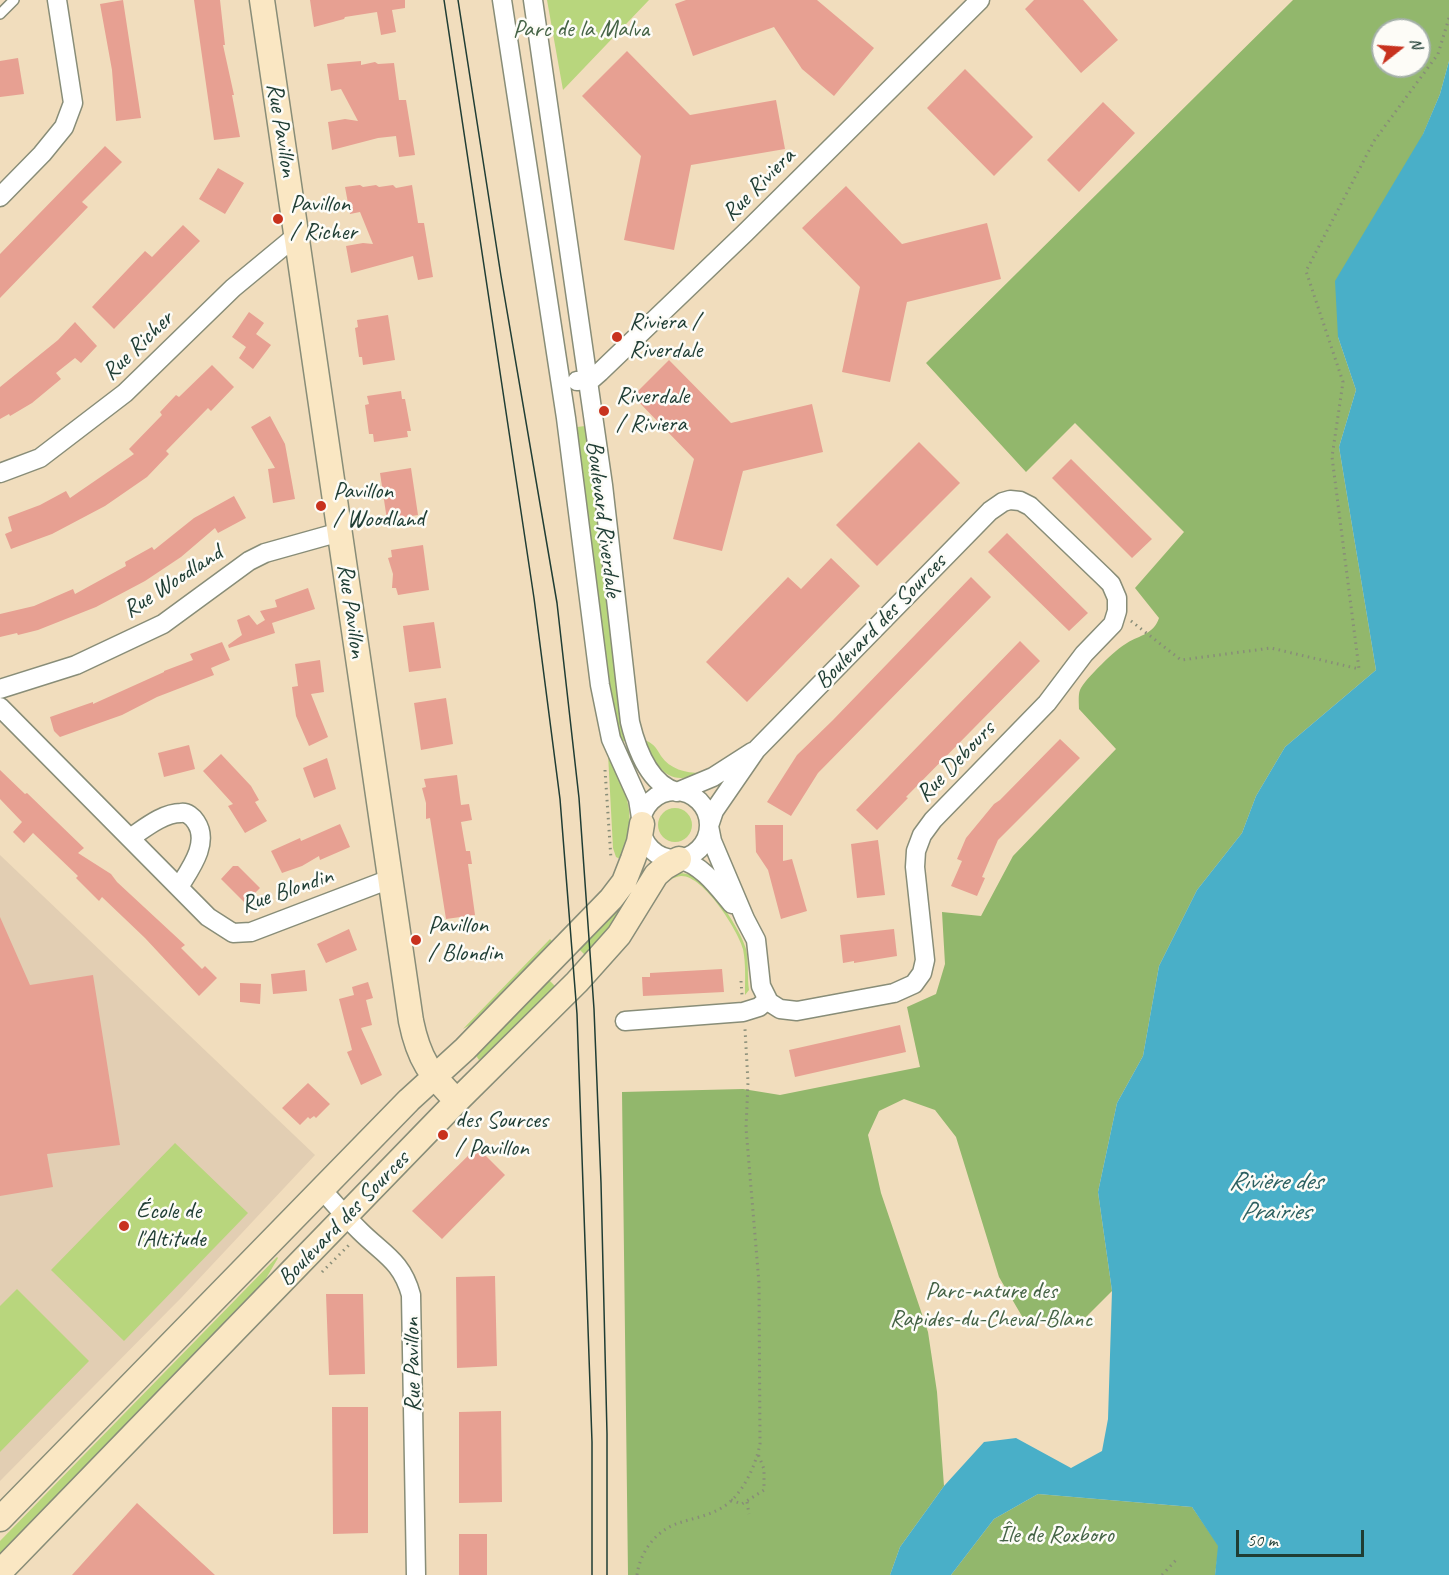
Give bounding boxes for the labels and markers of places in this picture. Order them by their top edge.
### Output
place label: Pavillon / Richer [290,191,357,247]
marker: Pavillon / Richer [271,212,285,226]
place label: Riviera / Riverdale [629,309,702,365]
marker: Riviera / Riverdale [610,330,624,344]
place label: Riverdale / Riviera [616,383,689,439]
marker: Riverdale / Riviera [597,404,611,418]
place label: Pavillon / Woodland [333,478,425,534]
marker: Pavillon / Woodland [314,499,328,513]
place label: Pavillon / Blondin [428,912,502,968]
marker: Pavillon / Blondin [409,933,423,947]
place label: des Sources / Pavillon [455,1107,548,1163]
marker: des Sources / Pavillon [436,1128,450,1142]
place label: École de l'Altitude [136,1198,205,1254]
marker: École de l'Altitude [117,1219,131,1233]

